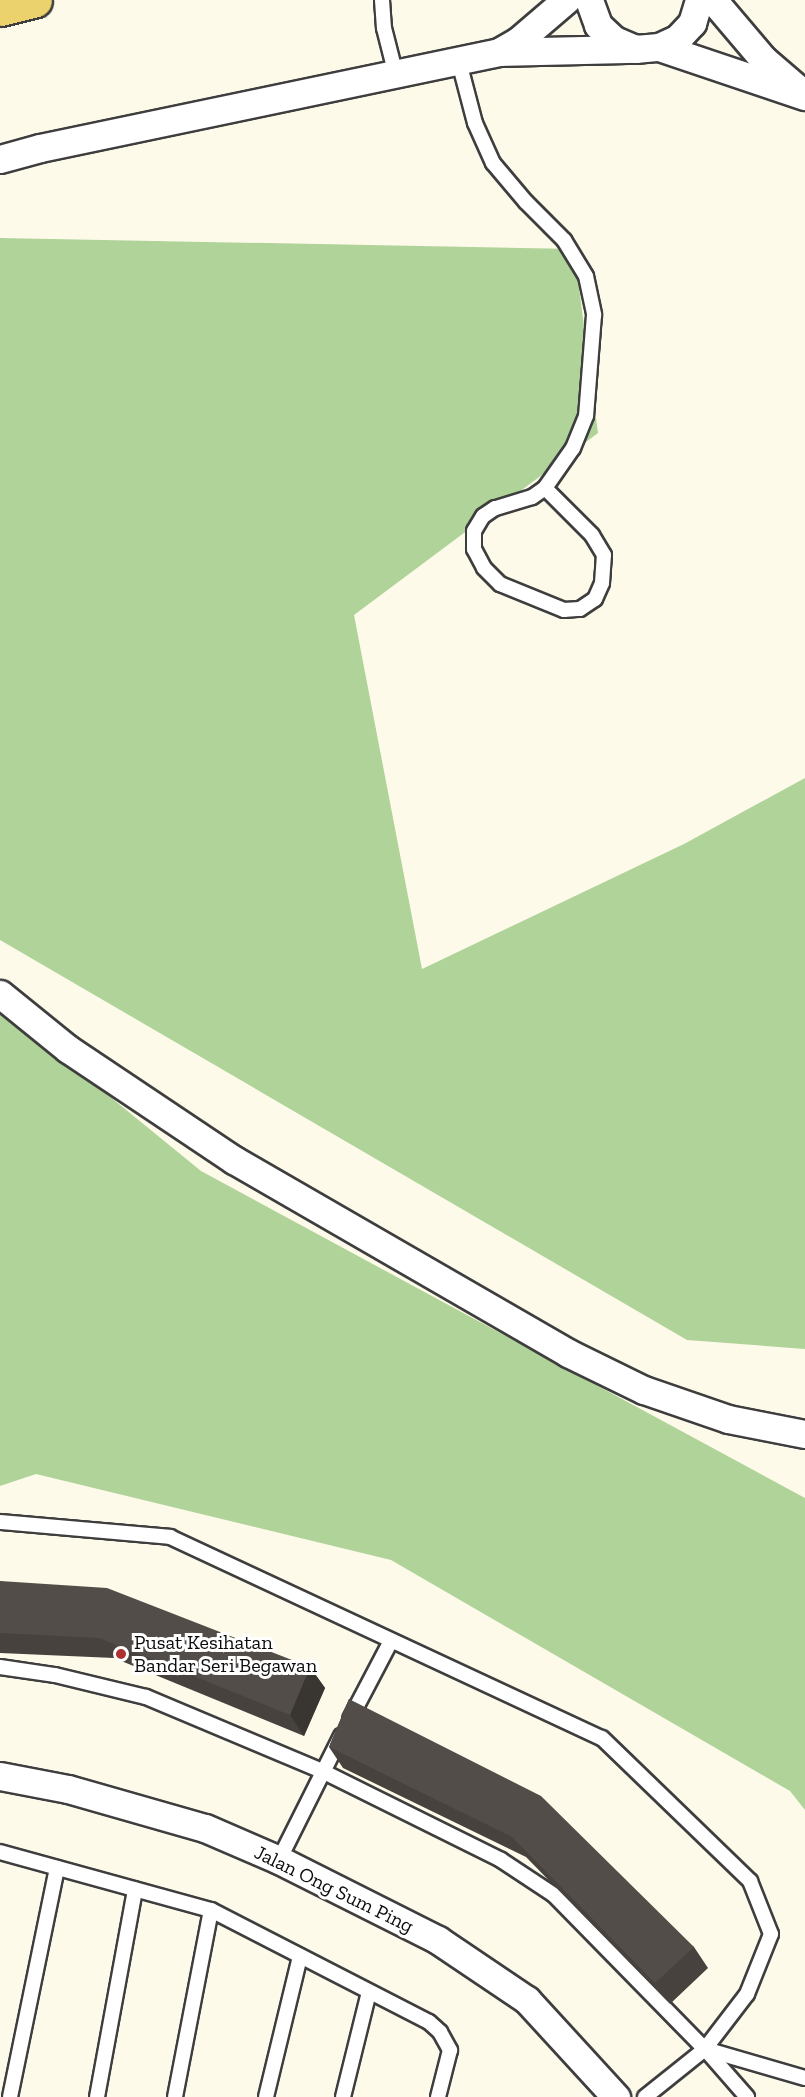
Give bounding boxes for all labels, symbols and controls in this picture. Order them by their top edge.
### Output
place label: Pusat Kesihatan Bandar Seri Begawan [134,1630,318,1677]
marker: Pusat Kesihatan Bandar Seri Begawan [112,1645,130,1663]
street label: Jalan Ong Sum Ping [251,1840,417,1938]

